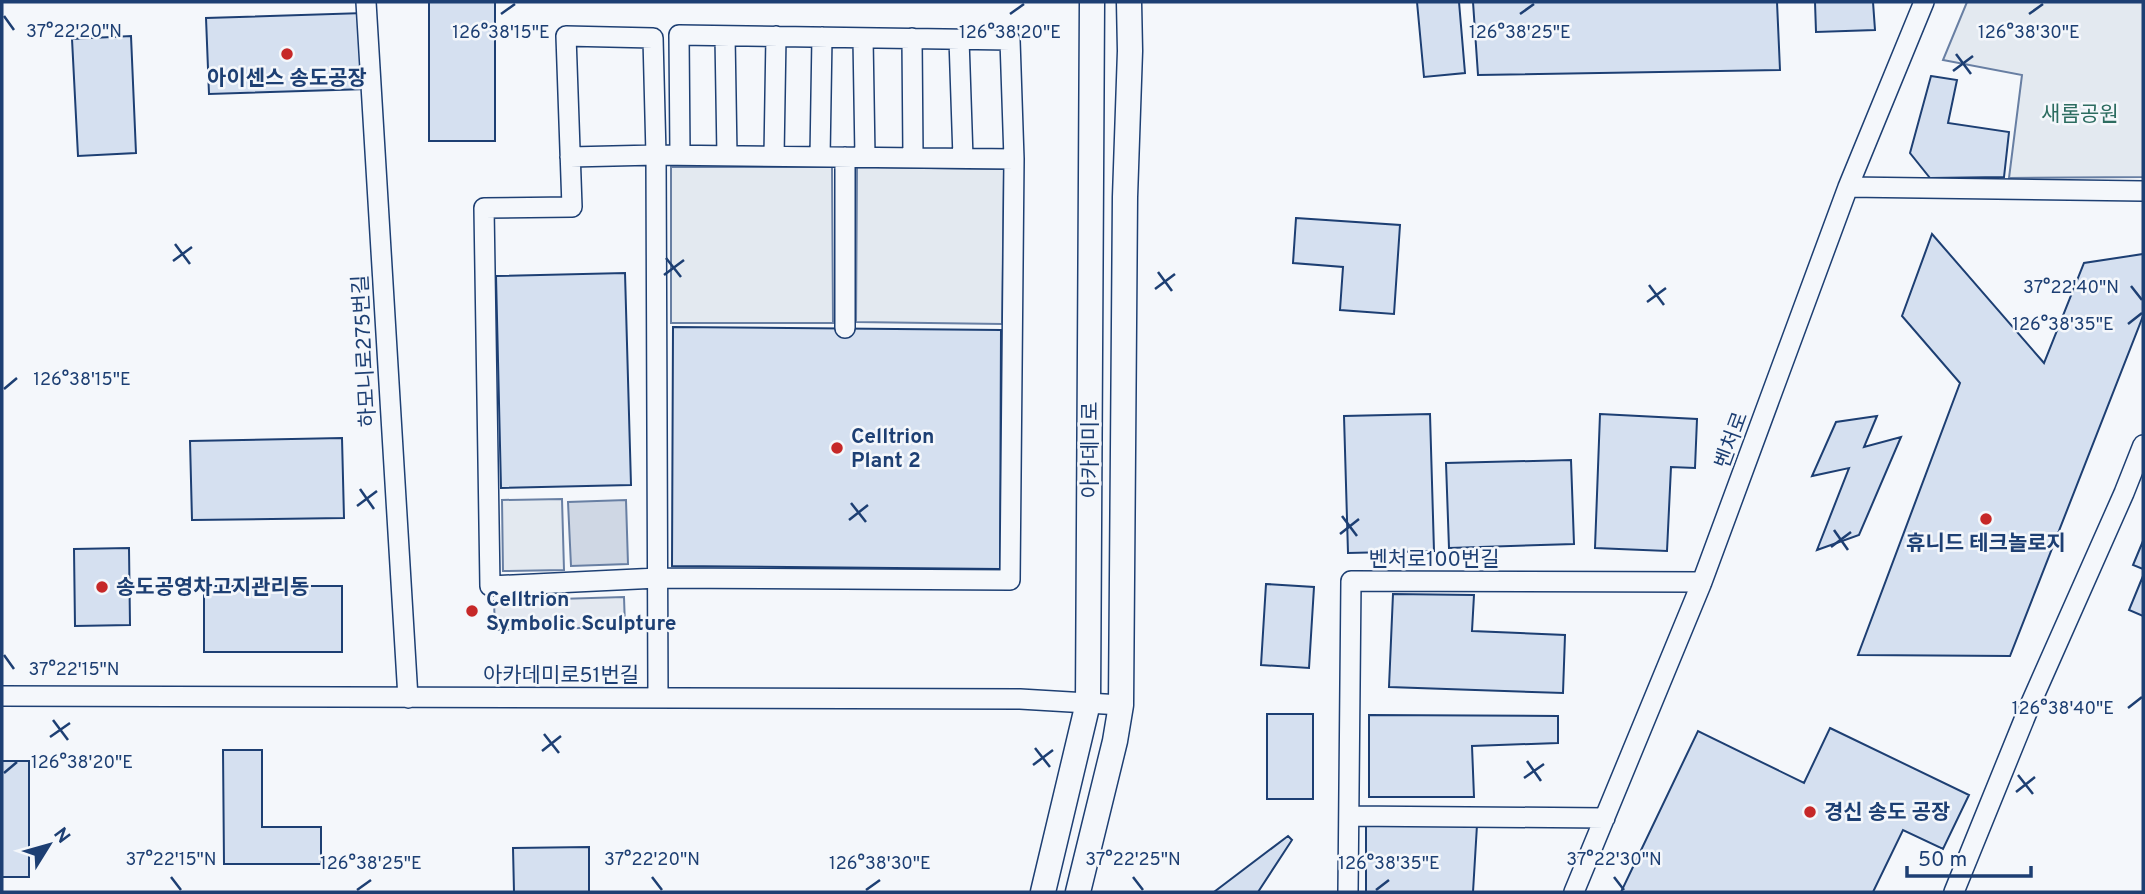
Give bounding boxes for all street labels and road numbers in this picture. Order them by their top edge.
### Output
street label: 하모니로275번길 [348,274,383,428]
street label: 아카데미로 [1078,402,1105,498]
street label: 벤처로 [1710,409,1755,472]
street label: 벤처로100번길 [1368,547,1500,574]
street label: 아카데미로51번길 [483,663,639,690]

